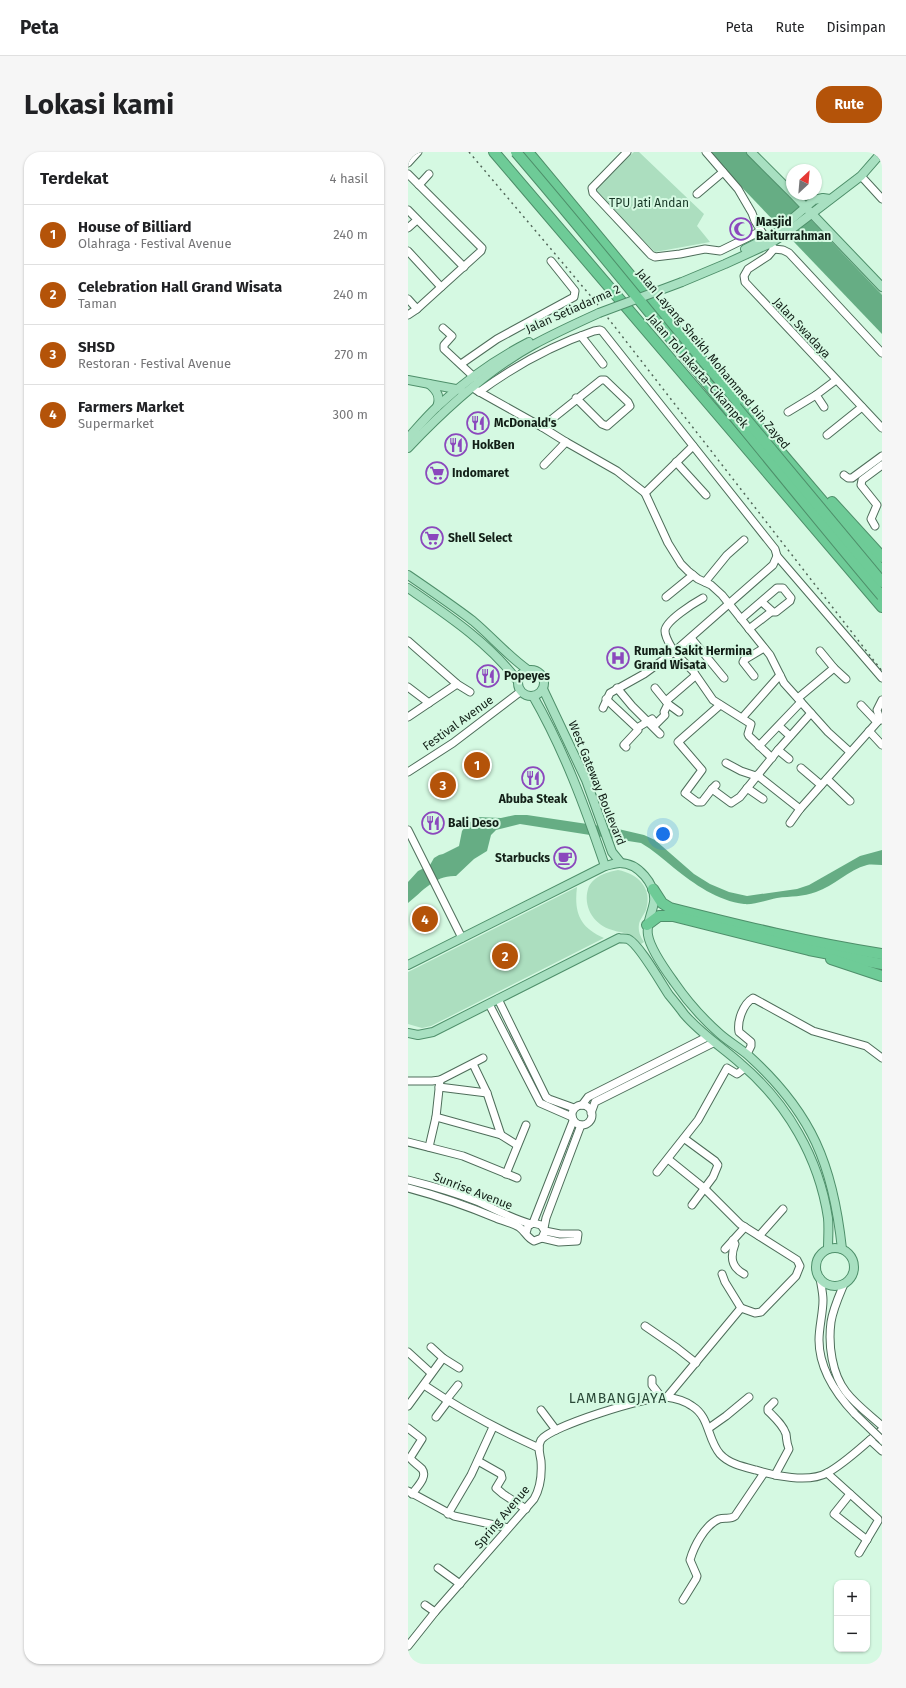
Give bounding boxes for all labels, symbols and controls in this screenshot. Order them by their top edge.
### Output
text: Peta [20,16,59,39]
text: Peta [726,19,753,36]
text: Rute [775,19,805,36]
text: Disimpan [827,19,886,36]
button: Rute [816,86,882,123]
text: Lokasi kami [24,88,174,121]
north arrow [786,164,822,200]
text: Terdekat [40,168,109,189]
text: 4 hasil [330,171,368,186]
park label: TPU Jati Andan [609,196,689,210]
place label: Masjid Baiturrahman [756,215,831,243]
mosque icon: Masjid Baiturrahman [728,216,754,242]
text: House of Billiard [78,218,191,236]
text: 1 [50,227,56,242]
text: 240 m [333,227,368,242]
text: Olahraga · Festival Avenue [78,236,232,251]
street label: Jalan Layang Sheikh Mohammed bin Zayed [633,266,793,452]
text: Celebration Hall Grand Wisata [78,278,282,296]
street label: Jalan Setiadarma 2 [524,282,622,336]
text: 2 [50,287,56,302]
text: 240 m [333,287,368,302]
street label: Jalan Swadaya [770,295,834,361]
text: Taman [78,296,117,311]
street label: Jalan Tol Jakarta–Cikampek [645,311,752,431]
text: SHSD [78,338,115,356]
text: 3 [50,347,56,362]
text: 270 m [334,347,368,362]
text: Restoran · Festival Avenue [78,356,231,371]
text: Farmers Market [78,398,184,416]
text: 4 [49,407,57,422]
text: 300 m [332,407,368,422]
restaurant icon: McDonald's [465,410,491,436]
text: Supermarket [78,416,154,431]
place label: McDonald's [494,416,557,430]
restaurant icon: HokBen [443,432,469,458]
place label: HokBen [472,438,515,452]
supermarket icon: Indomaret [424,460,450,486]
place label: Indomaret [452,466,509,480]
supermarket icon: Shell Select [419,525,445,551]
place label: Shell Select [448,531,513,545]
place label: Rumah Sakit Hermina Grand Wisata [634,644,753,672]
hospital icon: Rumah Sakit Hermina Grand Wisata [605,645,631,671]
restaurant icon: Popeyes [475,663,501,689]
place label: Popeyes [504,669,550,683]
street label: Festival Avenue [420,693,496,753]
street label: West Gateway Boulevard [566,719,628,847]
pin: 1 [464,750,490,780]
restaurant icon: Abuba Steak [520,765,546,791]
pin: 3 [430,770,456,800]
place label: Abuba Steak [498,792,568,806]
restaurant icon: Bali Deso [420,810,446,836]
place label: Bali Deso [448,816,499,830]
your location [653,824,673,844]
cafe icon: Starbucks [552,845,578,871]
place label: Starbucks [495,851,550,865]
pin: 4 [412,904,438,934]
pin: 2 [492,941,518,971]
street label: Sunrise Avenue [431,1169,515,1213]
district label: LAMBANGJAYA [569,1390,667,1407]
street label: Spring Avenue [472,1483,532,1551]
map controls [834,1580,870,1652]
button: + [834,1580,870,1616]
button: − [834,1616,870,1652]

